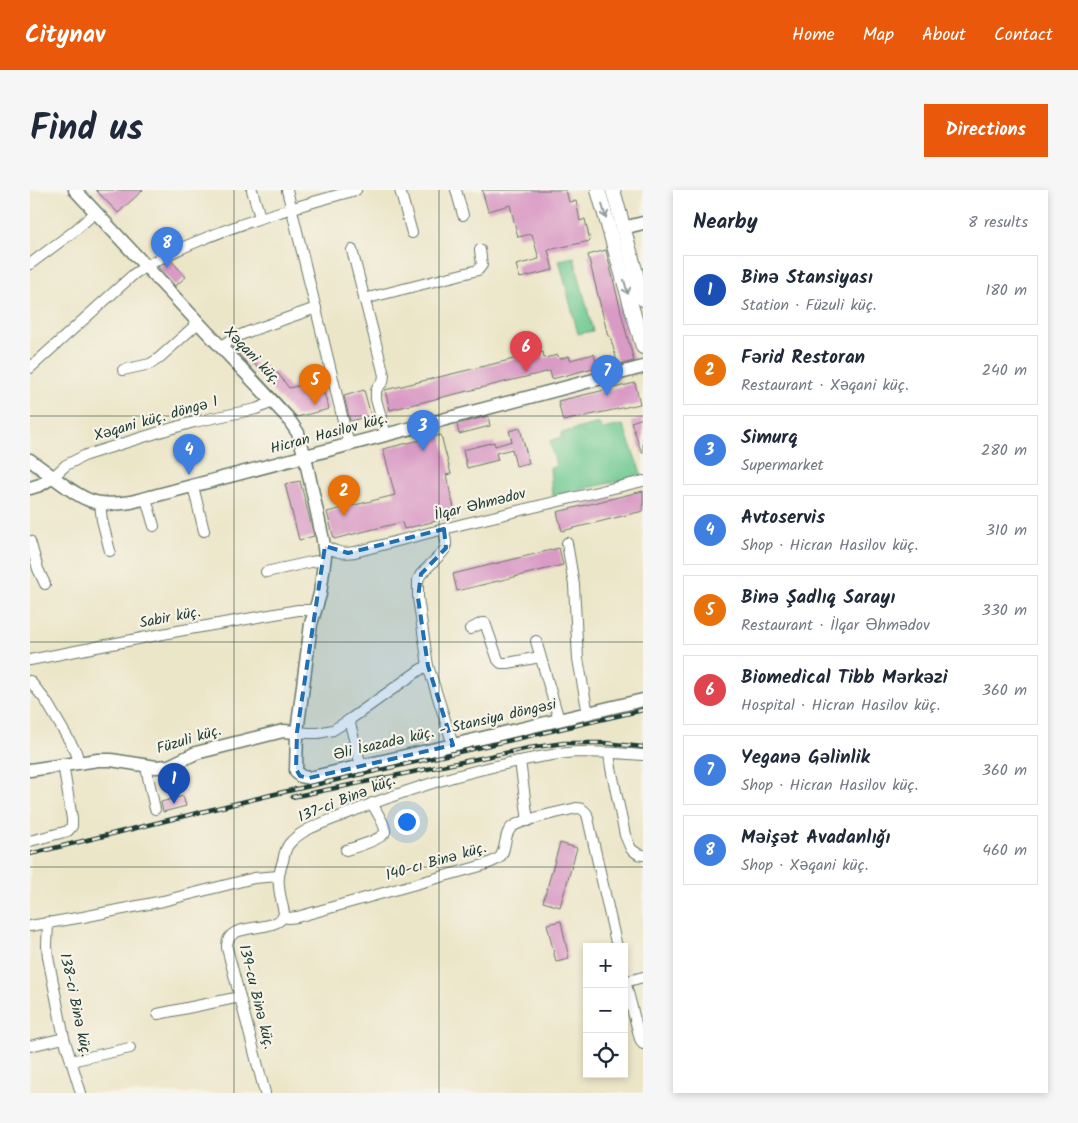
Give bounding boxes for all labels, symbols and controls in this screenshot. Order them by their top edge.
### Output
text: Citynav [25,16,105,55]
text: Home [792,21,835,50]
text: Map [863,21,894,50]
text: About [922,21,966,50]
text: Contact [994,21,1053,50]
text: Find us [30,102,143,158]
button: Directions [924,104,1048,157]
one-way arrow [600,202,609,218]
text: Nearby [693,206,758,239]
text: 8 results [968,210,1028,235]
pin: 8 [151,227,183,268]
text: Binǝ Stansiyası [741,263,873,293]
text: 1 [708,278,712,303]
text: 180 m [985,278,1027,303]
one-way arrow [621,279,631,295]
text: Station · Füzuli küç. [741,293,877,318]
street label: Xəqani küç. [218,321,286,391]
pin: 6 [510,331,542,372]
text: Fərid Restoran [741,343,865,373]
pin: 7 [591,355,623,396]
text: 2 [705,358,715,383]
text: 240 m [982,358,1027,383]
pin: 5 [299,364,331,405]
text: Restaurant · Xəqani küç. [741,373,909,398]
street label: Xəqani küç. döngə 1 [91,390,221,448]
street label: Hicran Hasilov küç. [268,407,390,461]
pin: 3 [407,410,439,451]
text: Simurq [741,423,798,453]
pin: 4 [173,434,205,475]
text: 3 [706,438,714,463]
text: 280 m [981,438,1027,463]
text: Supermarket [741,453,824,478]
pin: 2 [328,475,360,516]
street label: İlqar Əhmədov [432,482,529,528]
text: Avtoservis [741,503,825,533]
text: 4 [706,518,714,543]
text: 310 m [986,518,1027,543]
text: Shop · Hicran Hasilov küç. [741,533,918,558]
text: Binə Şadlıq Sarayı [741,583,895,613]
text: 5 [706,598,714,623]
text: 330 m [982,598,1027,623]
street label: Sabir küç. [137,600,203,636]
text: Restaurant · İlqar Əhmədov [741,613,930,638]
text: Biomedical Tibb Mərkəzi [741,663,948,693]
text: 6 [706,678,714,703]
text: 360 m [982,678,1027,703]
street label: Əli İsazadə küç. - Stansiya döngəsi [331,692,560,767]
text: Hospital · Hicran Hasilov küç. [741,693,940,718]
street label: Füzuli küç. [154,719,224,761]
text: Yeganə Gəlinlik [741,743,870,773]
text: 7 [706,758,714,783]
text: 360 m [982,758,1027,783]
pin: 1 [158,763,190,804]
street label: 137-ci Binə küç. [295,769,399,829]
text: Shop · Hicran Hasilov küç. [741,773,918,798]
your location [394,809,420,835]
text: Məişət Avadanlığı [741,823,890,853]
street label: 140-cı Binə küç. [383,836,489,888]
text: 8 [705,838,715,863]
text: 460 m [982,838,1027,863]
text: Shop · Xəqani küç. [741,853,868,878]
street label: 139-cu Binə küç. [231,942,281,1052]
map controls [583,943,628,1078]
button: + [583,943,628,988]
street label: 138-ci Binə küç. [52,951,98,1059]
button: − [583,988,628,1033]
button: locate [583,1033,628,1078]

